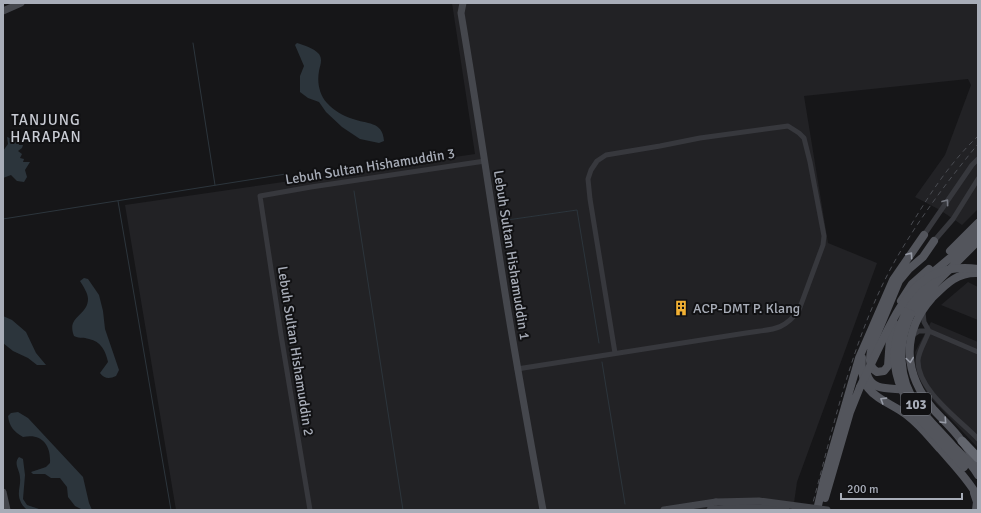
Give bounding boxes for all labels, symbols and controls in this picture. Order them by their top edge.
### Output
district label: TANJUNG HARAPAN [10,111,82,146]
street label: Lebuh Sultan Hishamuddin 3 [284,145,456,188]
street label: Lebuh Sultan Hishamuddin 1 [490,169,533,341]
one-way arrow [941,200,948,207]
one-way arrow [905,252,913,259]
street label: Lebuh Sultan Hishamuddin 2 [274,265,317,437]
building icon: ACP-DMT P. Klang [672,299,690,317]
place label: ACP-DMT P. Klang [693,300,800,317]
one-way arrow [905,357,914,363]
road number: 103 [901,393,931,415]
one-way arrow [880,397,887,405]
one-way arrow [939,416,947,424]
scale bar [841,475,962,501]
text: 200 m [847,482,879,497]

